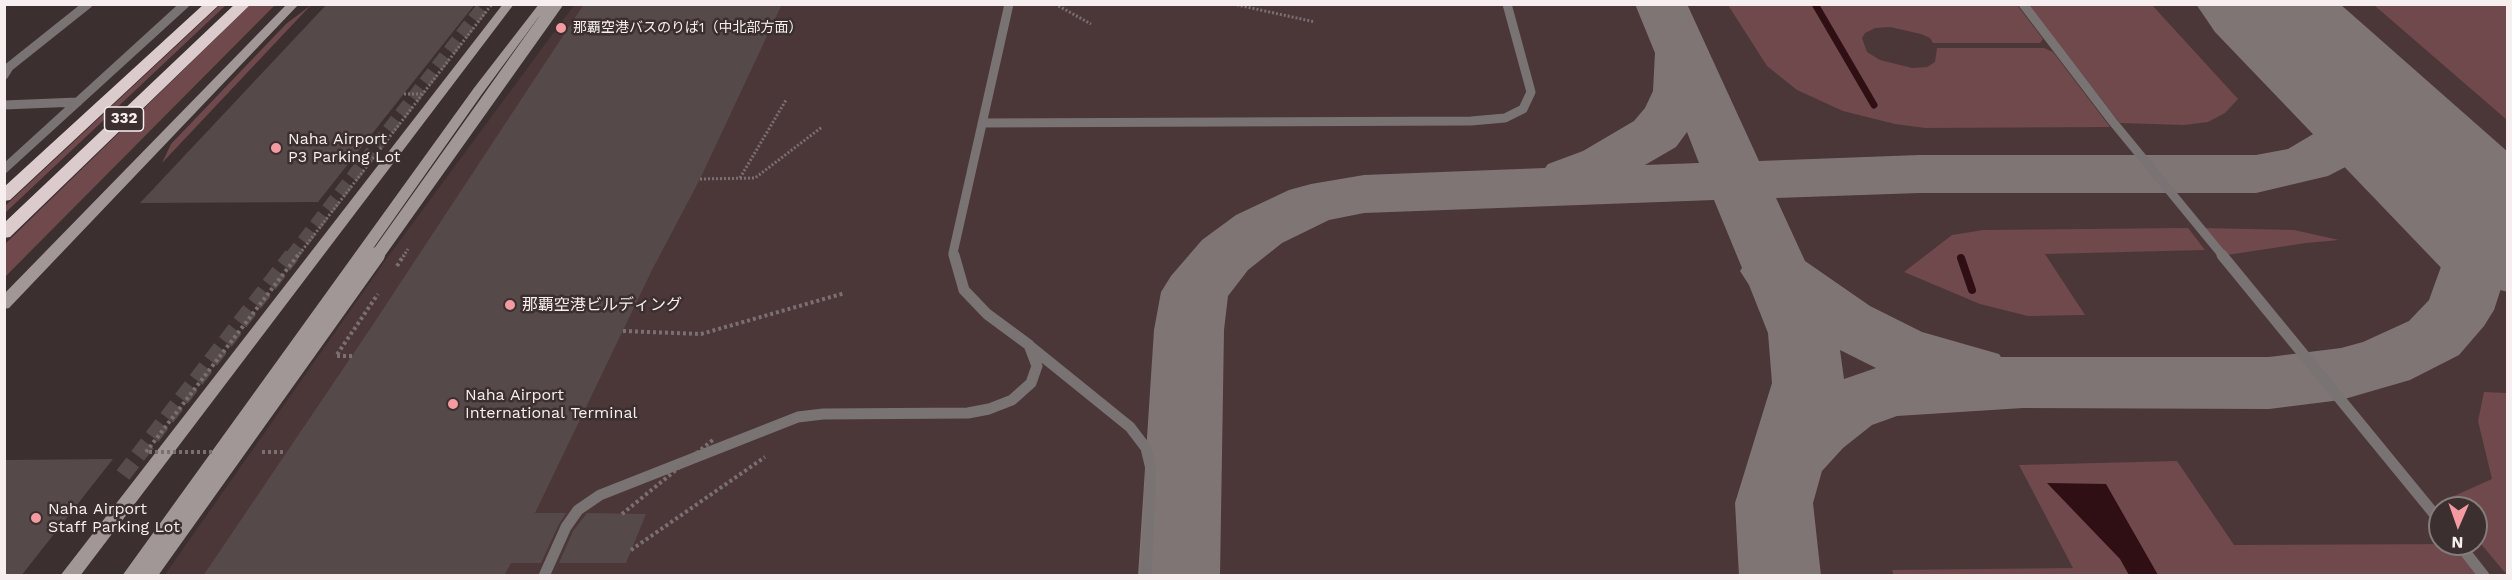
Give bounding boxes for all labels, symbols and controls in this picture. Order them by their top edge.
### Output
place label: 那覇空港バスのりば1（中北部方面） [573,20,802,36]
marker: 那覇空港バスのりば1（中北部方面） [554,21,568,35]
road number: 332 [104,107,144,131]
place label: Naha Airport P3 Parking Lot [288,129,401,167]
marker: Naha Airport P3 Parking Lot [269,141,283,155]
place label: 那覇空港ビルディング [522,295,682,315]
marker: 那覇空港ビルディング [503,298,517,312]
place label: Naha Airport International Terminal [465,385,637,423]
marker: Naha Airport International Terminal [446,397,460,411]
north arrow [2428,496,2488,556]
place label: Naha Airport Staff Parking Lot [48,499,180,537]
marker: Naha Airport Staff Parking Lot [29,511,43,525]
text: N [2451,533,2464,552]

